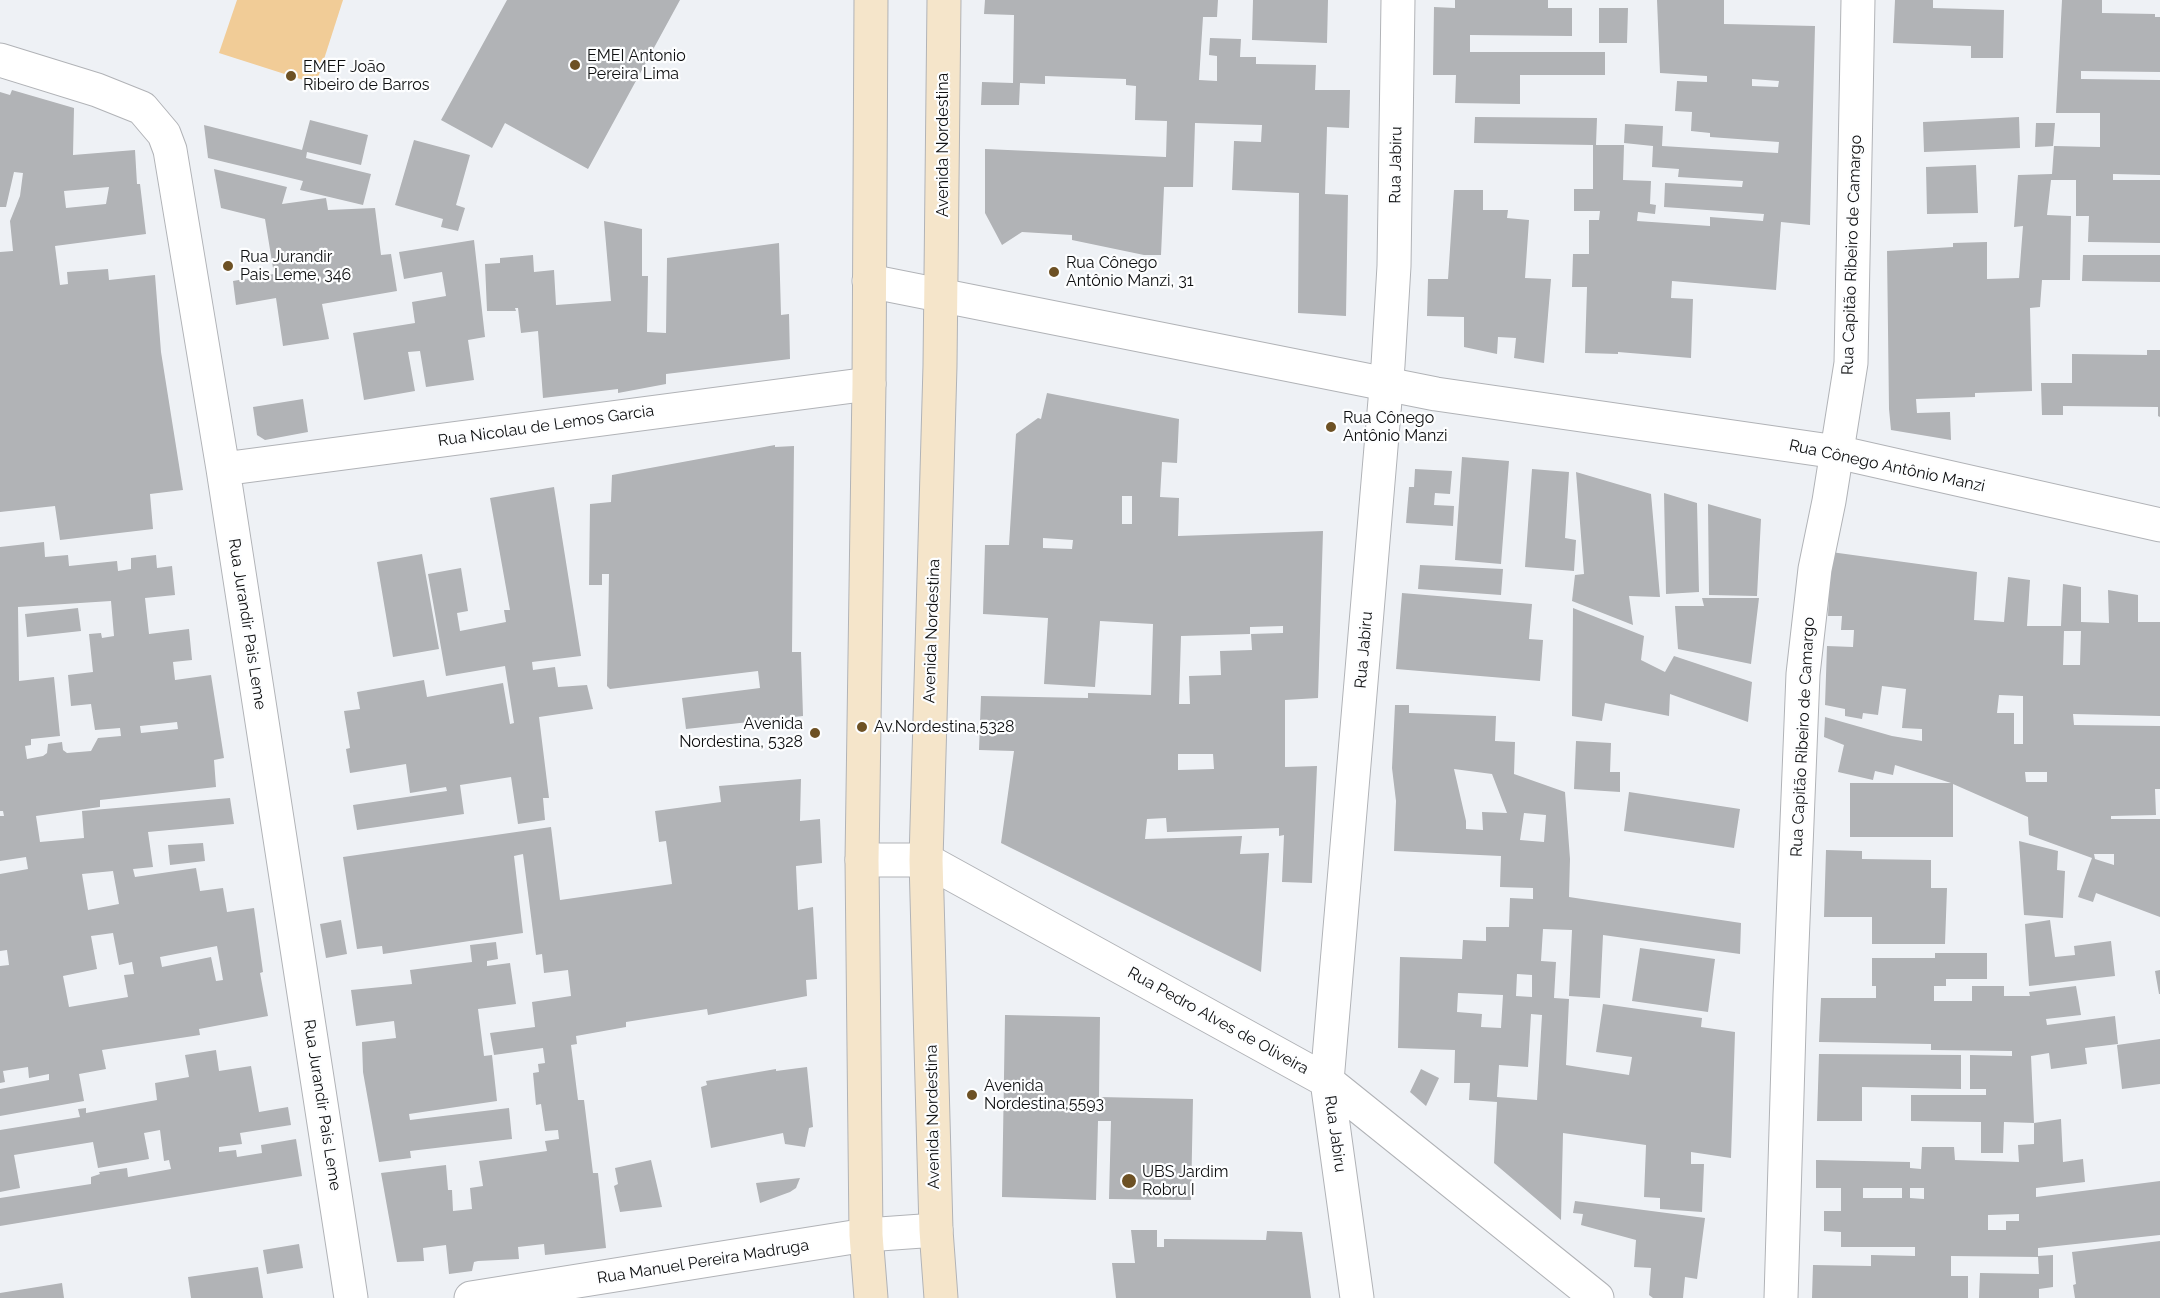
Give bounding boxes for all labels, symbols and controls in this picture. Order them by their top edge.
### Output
place label: EMEI Antonio Pereira Lima [587,46,686,84]
place label: EMEF João Ribeiro de Barros [303,57,430,95]
marker: EMEI Antonio Pereira Lima [568,58,582,72]
marker: EMEF João Ribeiro de Barros [284,69,298,83]
street label: Avenida Nordestina [933,73,953,217]
street label: Rua Jabiru [1386,126,1406,204]
street label: Rua Capitão Ribeiro de Camargo [1838,135,1866,375]
place label: Rua Jurandir Pais Leme, 346 [240,247,351,285]
place label: Rua Cônego Antônio Manzi, 31 [1066,253,1194,291]
marker: Rua Jurandir Pais Leme, 346 [221,259,235,273]
marker: Rua Cônego Antônio Manzi, 31 [1047,265,1061,279]
street label: Rua Nicolau de Lemos Garcia [437,401,655,451]
place label: Rua Cônego Antônio Manzi [1343,408,1448,446]
marker: Rua Cônego Antônio Manzi [1324,420,1338,434]
street label: Rua Cônego Antônio Manzi [1787,436,1987,496]
street label: Rua Jurandir Pais Leme [224,537,270,711]
street label: Avenida Nordestina [920,558,944,704]
street label: Rua Jabiru [1351,611,1377,689]
street label: Rua Capitão Ribeiro de Camargo [1787,617,1819,857]
place label: Avenida Nordestina, 5328 [679,714,803,752]
place label: Av.Nordestina,5328 [874,717,1015,737]
marker: Av.Nordestina,5328 [855,720,869,734]
marker: Avenida Nordestina, 5328 [808,726,822,740]
street label: Rua Pedro Alves de Oliveira [1124,963,1312,1079]
street label: Rua Jurandir Pais Leme [299,1018,345,1192]
street label: Avenida Nordestina [922,1045,944,1189]
place label: Avenida Nordestina,5593 [984,1076,1104,1114]
marker: Avenida Nordestina,5593 [965,1088,979,1102]
street label: Rua Jabiru [1320,1094,1350,1174]
place label: UBS Jardim Robru I [1142,1162,1228,1200]
marker: UBS Jardim Robru I [1120,1172,1138,1190]
street label: Rua Manuel Pereira Madruga [596,1236,810,1288]

